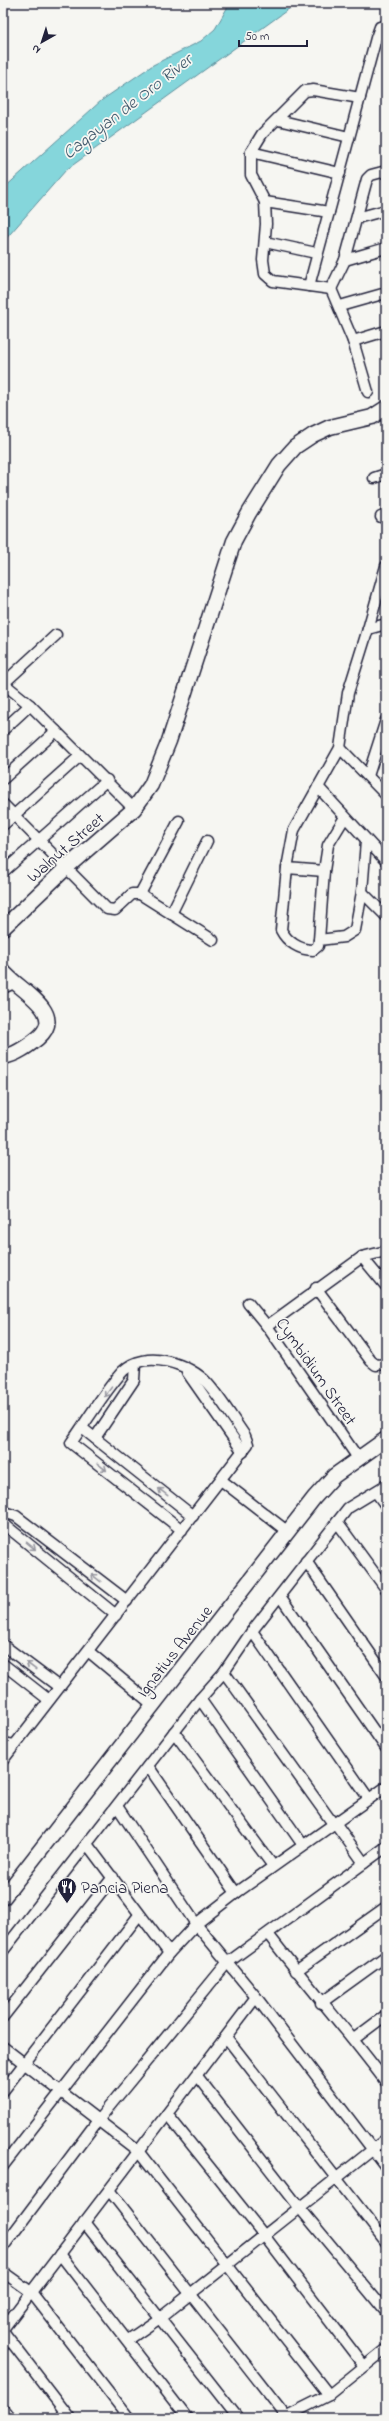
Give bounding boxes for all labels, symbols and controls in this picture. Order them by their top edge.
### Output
north arrow [22,22,62,62]
scale bar [239,22,307,48]
text: 50 m [245,28,269,46]
text: N [28,40,44,58]
water label: Cagayan de Oro River [58,47,201,167]
street label: Walnut Street [22,807,111,889]
street label: Cymbidium Street [268,1313,362,1432]
one-way arrow [104,1386,112,1397]
one-way arrow [96,1462,107,1471]
one-way arrow [157,1488,168,1496]
one-way arrow [26,1542,37,1551]
one-way arrow [90,1573,101,1582]
street label: Ignatius Avenue [131,1600,221,1705]
one-way arrow [26,1662,37,1670]
restaurant icon: Pancia Piena [56,1876,78,1904]
place label: Pancia Piena [81,1876,168,1901]

